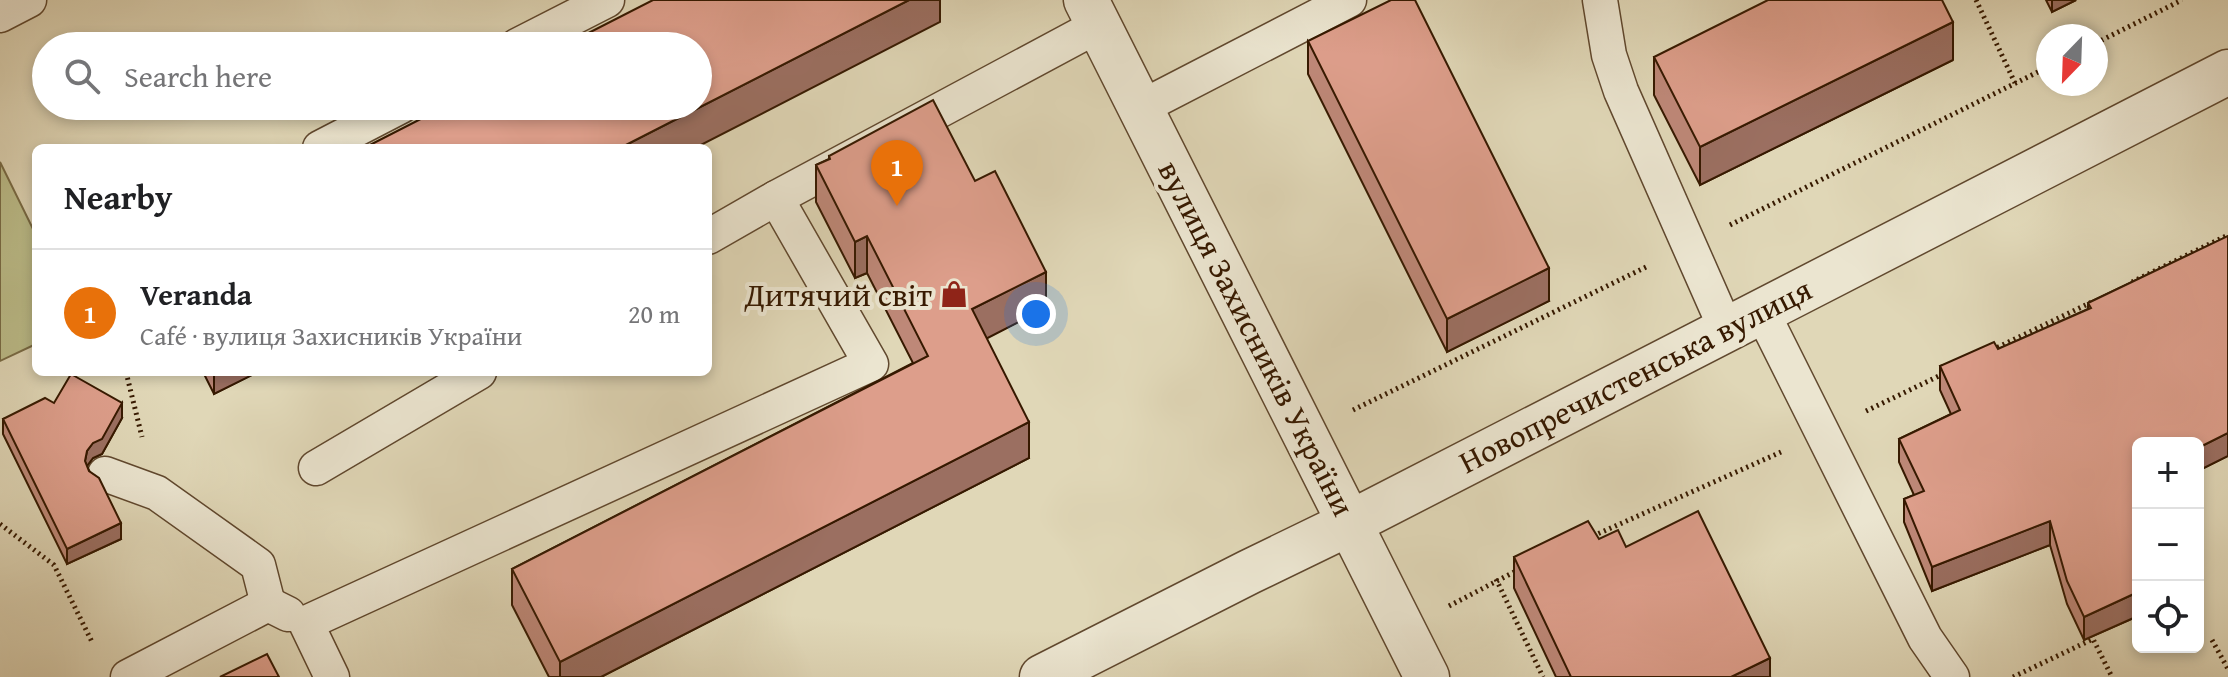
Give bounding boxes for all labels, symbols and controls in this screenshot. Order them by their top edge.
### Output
north arrow [2036,24,2108,96]
search box [32,32,712,120]
icon: search [60,54,104,98]
text: Search here [124,54,272,98]
pin: 1 [871,140,923,206]
street label: вулиця Захисників України [1147,152,1367,524]
text: Nearby [64,172,173,221]
street label: Новопречистенська вулиця [1450,265,1820,485]
place label: Дитячий світ [743,271,933,318]
text: Veranda [140,272,252,316]
shop icon: Дитячий світ [939,279,969,309]
text: 1 [83,294,97,333]
text: 20 m [628,294,680,333]
your location [1016,294,1056,334]
text: Café · вулиця Захисників України [140,316,522,355]
map controls [2132,437,2204,653]
button: + [2132,437,2204,509]
button: − [2132,509,2204,581]
button: locate [2132,581,2204,653]

